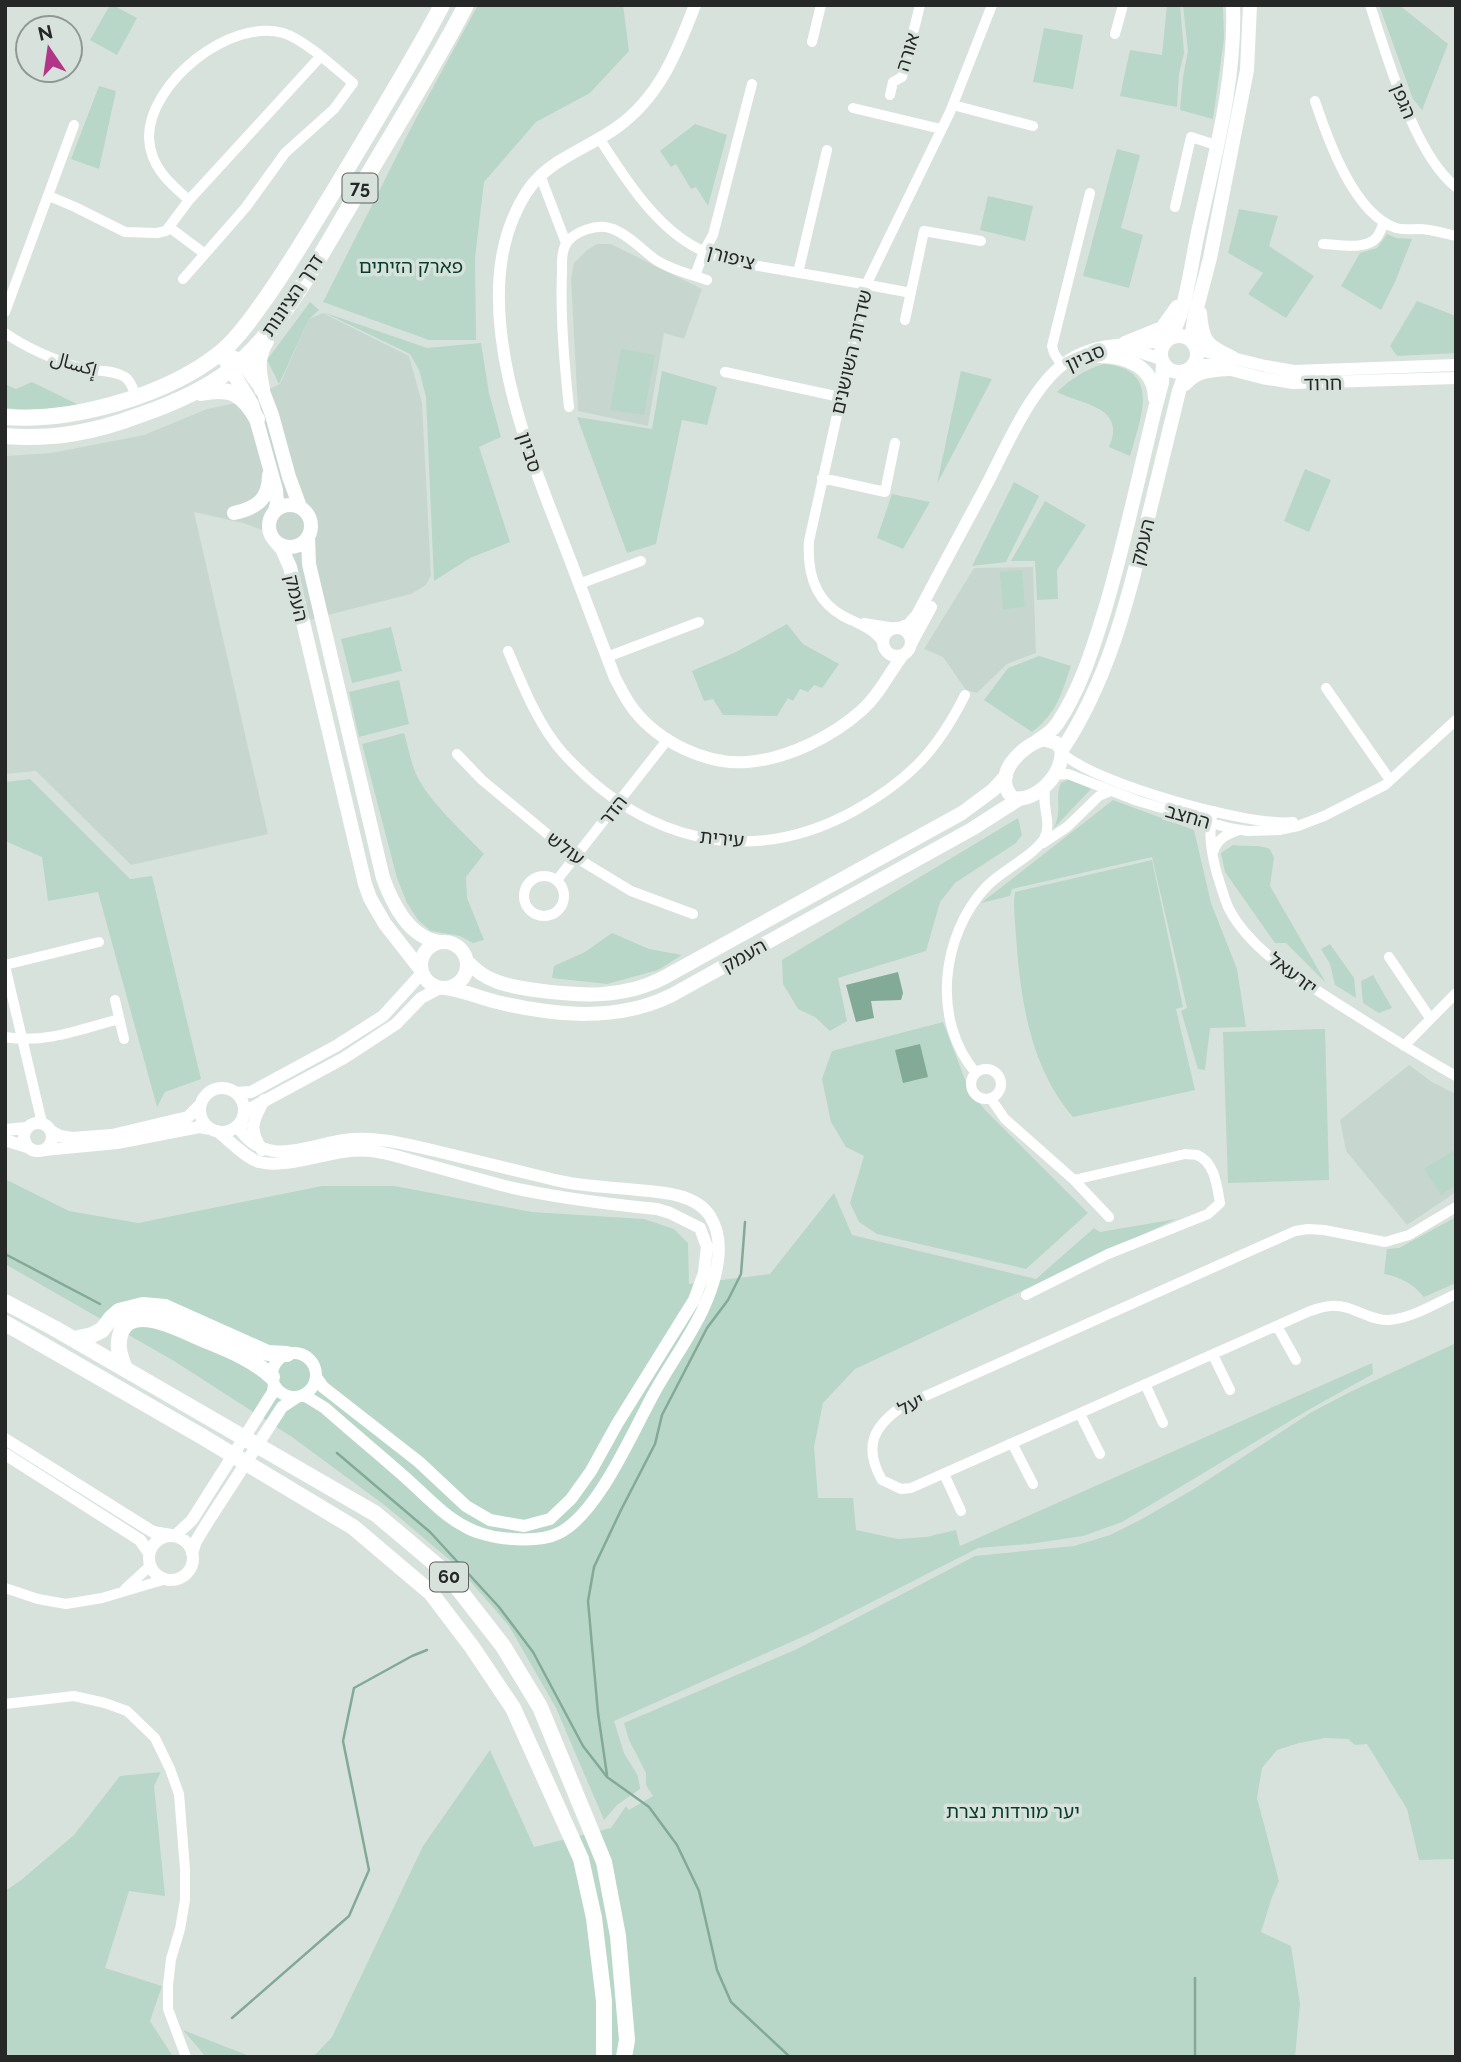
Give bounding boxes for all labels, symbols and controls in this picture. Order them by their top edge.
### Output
north arrow [14,14,84,84]
text: N [36,20,55,45]
street label: אורה [891,30,923,74]
street label: הגפן [1387,80,1421,122]
road number: 75 [342,174,378,202]
street label: ציפורן [705,240,757,274]
street label: דרך הציונות [257,250,327,340]
park label: פארק הזיתים [359,255,463,277]
street label: שדרות השושנים [826,287,876,417]
street label: סביון [1062,339,1108,375]
street label: إكسال [48,346,101,382]
street label: חרוד [1304,372,1342,394]
street label: סביון [513,429,547,475]
street label: העמק [1126,516,1158,568]
street label: העמק [281,572,313,624]
street label: הדר [595,791,631,829]
street label: החצב [1163,799,1213,833]
street label: עירית [699,825,745,851]
street label: עולש [543,827,589,869]
street label: העמק [718,934,770,976]
street label: יזרעאל [1264,948,1322,998]
street label: יעל [894,1388,928,1420]
road number: 60 [430,1562,468,1592]
park label: יער מורדות נצרת [946,1800,1080,1822]

